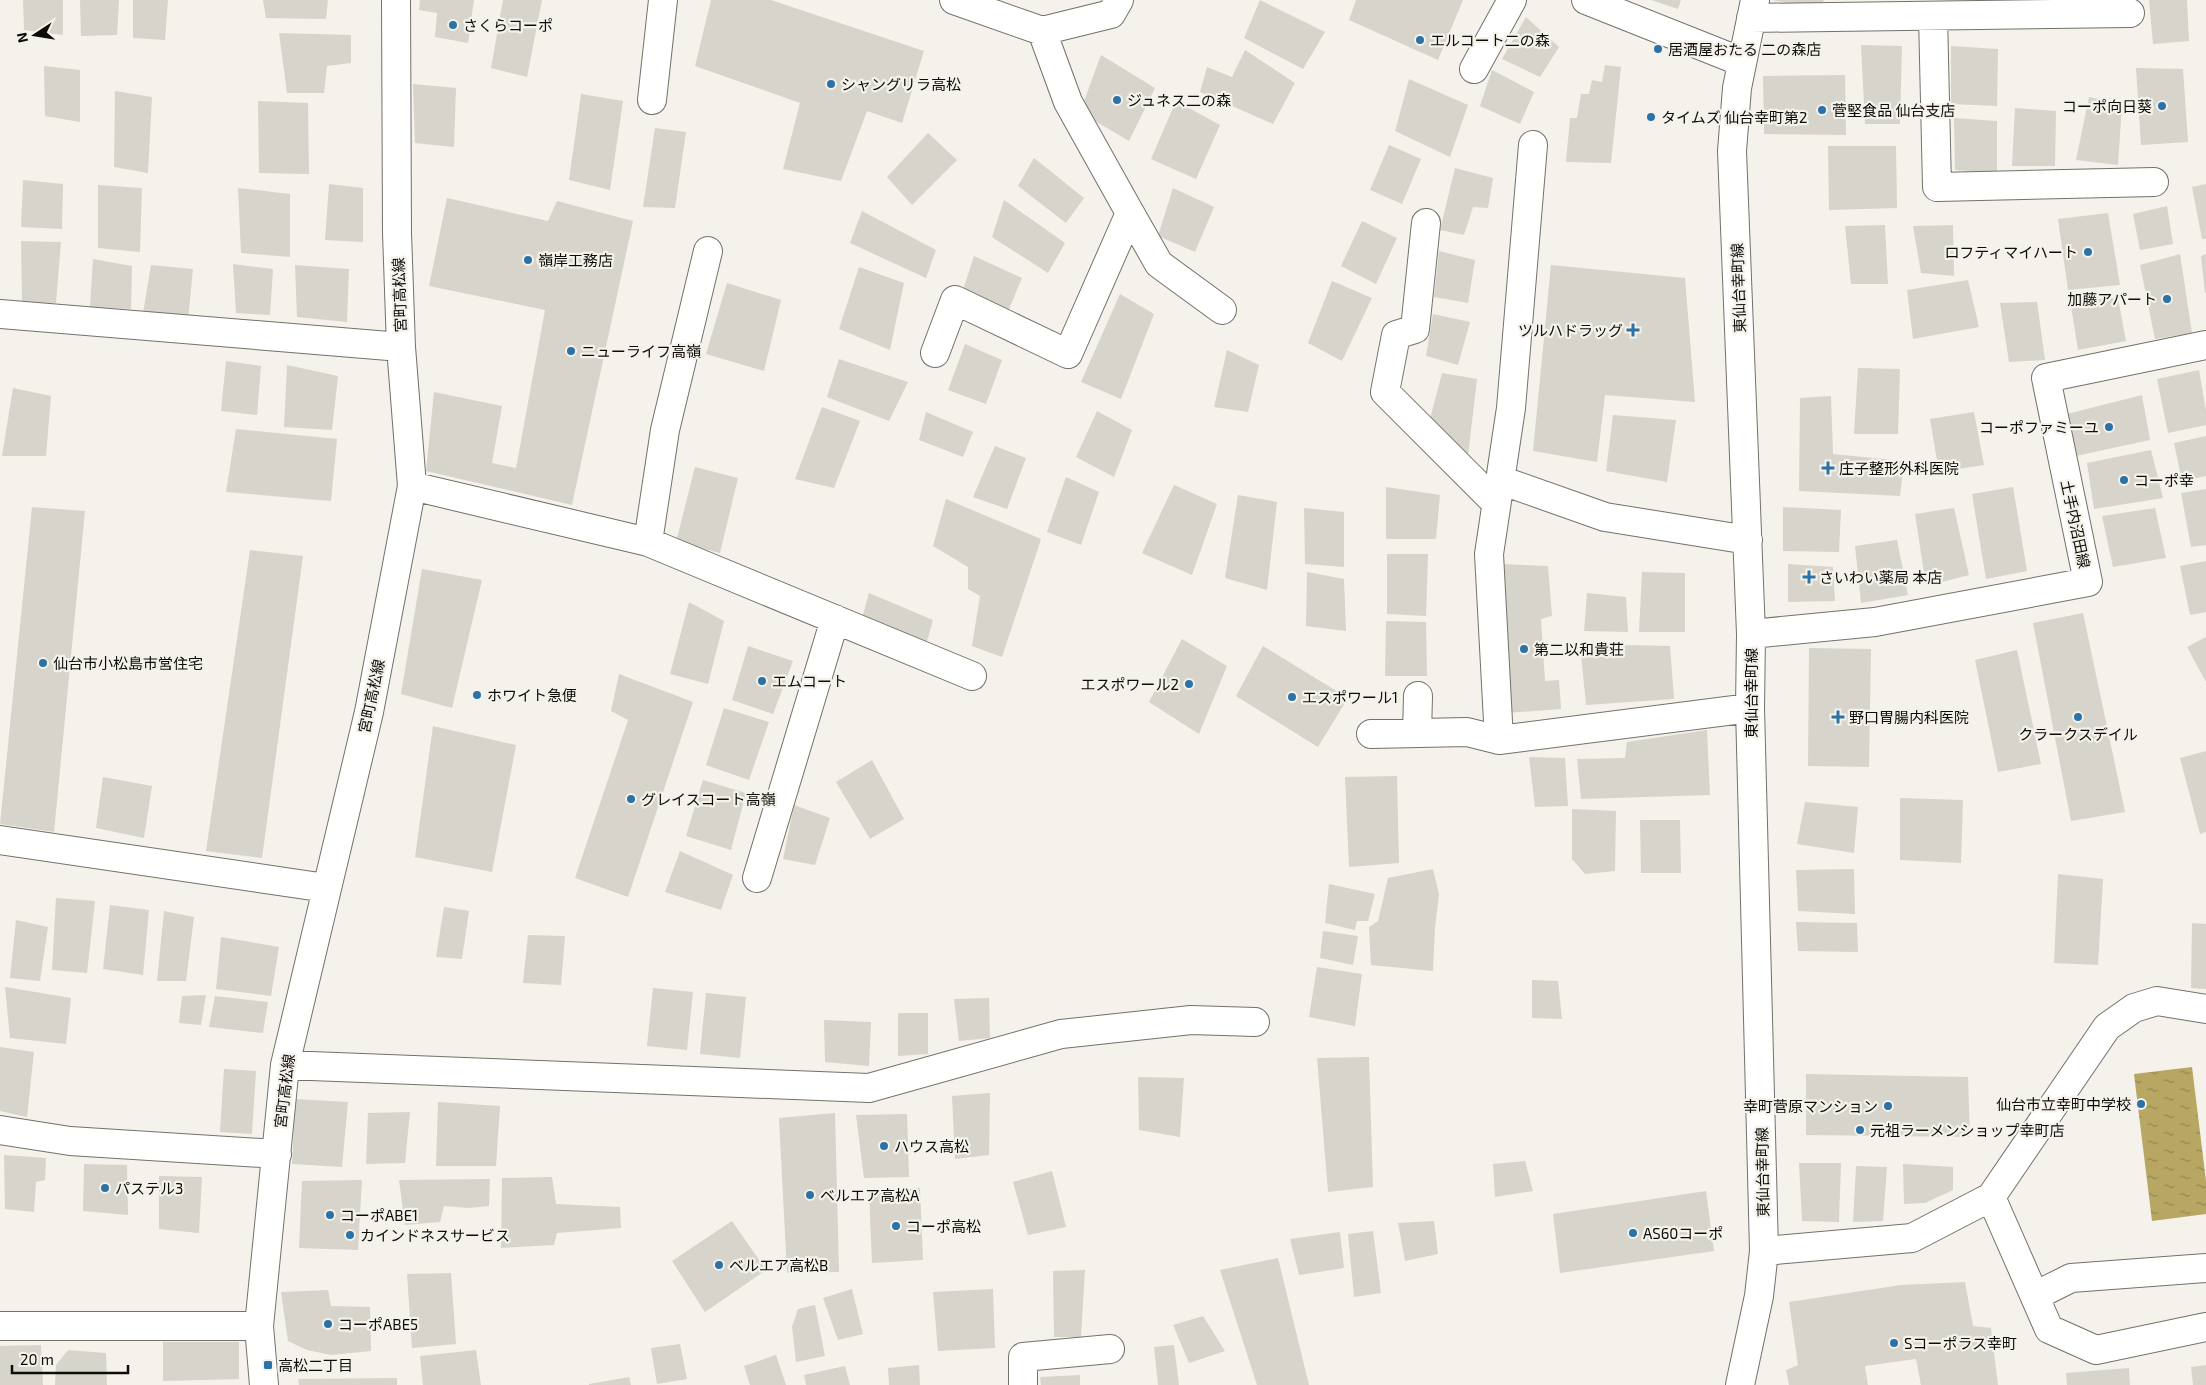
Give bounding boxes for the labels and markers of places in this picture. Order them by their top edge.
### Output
place label: さくらコーポ [463,16,553,34]
marker: さくらコーポ [447,19,459,31]
place label: エルコート二の森 [1430,31,1550,49]
marker: エルコート二の森 [1414,34,1426,46]
place label: 居酒屋おたる 二の森店 [1668,40,1821,58]
marker: 居酒屋おたる 二の森店 [1652,43,1664,55]
place label: シャングリラ高松 [841,75,961,93]
marker: シャングリラ高松 [825,78,837,90]
place label: ジュネス二の森 [1127,91,1231,109]
marker: ジュネス二の森 [1111,94,1123,106]
place label: コーポ向日葵 [2062,97,2152,115]
marker: コーポ向日葵 [2156,100,2168,112]
place label: 菅堅食品 仙台支店 [1832,101,1955,119]
marker: 菅堅食品 仙台支店 [1816,104,1828,116]
place label: タイムズ 仙台幸町第2 [1661,108,1807,126]
marker: タイムズ 仙台幸町第2 [1645,111,1657,123]
place label: ロフティマイハート [1944,243,2078,261]
marker: ロフティマイハート [2082,246,2094,258]
place label: 嶺岸工務店 [538,251,613,269]
marker: 嶺岸工務店 [522,254,534,266]
place label: 加藤アパート [2067,290,2157,308]
marker: 加藤アパート [2161,293,2173,305]
place label: ツルハドラッグ [1518,321,1623,339]
marker: ツルハドラッグ [1627,324,1639,336]
place label: ニューライフ高嶺 [581,342,701,360]
marker: ニューライフ高嶺 [565,345,577,357]
place label: コーポファミーユ [1979,418,2099,436]
marker: コーポファミーユ [2103,421,2115,433]
place label: 庄子整形外科医院 [1839,459,1959,477]
marker: 庄子整形外科医院 [1821,461,1835,475]
place label: コーポ幸 [2134,471,2194,489]
marker: コーポ幸 [2118,474,2130,486]
place label: さいわい薬局 本店 [1819,568,1942,586]
marker: さいわい薬局 本店 [1803,571,1815,583]
place label: 第二以和貴荘 [1534,640,1624,658]
marker: 第二以和貴荘 [1518,643,1530,655]
place label: 仙台市小松島市営住宅 [53,654,203,672]
marker: 仙台市小松島市営住宅 [37,657,49,669]
place label: エムコート [772,672,847,690]
marker: エムコート [756,675,768,687]
place label: エスポワール2 [1081,675,1179,693]
marker: エスポワール2 [1183,678,1195,690]
place label: ホワイト急便 [487,686,577,704]
place label: エスポワール1 [1302,688,1398,706]
marker: ホワイト急便 [471,689,483,701]
marker: エスポワール1 [1286,691,1298,703]
place label: 野口胃腸内科医院 [1849,708,1969,726]
marker: 野口胃腸内科医院 [1831,710,1845,724]
marker: クラークスデイル [2072,711,2084,723]
place label: クラークスデイル [2018,725,2138,743]
place label: グレイスコート高嶺 [641,790,776,808]
marker: グレイスコート高嶺 [625,793,637,805]
place label: 仙台市立幸町中学校 [1996,1095,2131,1113]
place label: 幸町菅原マンション [1743,1097,1878,1115]
marker: 仙台市立幸町中学校 [2135,1098,2147,1110]
marker: 幸町菅原マンション [1882,1100,1894,1112]
place label: 元祖ラーメンショップ幸町店 [1870,1121,2064,1139]
marker: 元祖ラーメンショップ幸町店 [1854,1124,1866,1136]
place label: ハウス高松 [894,1137,969,1155]
marker: ハウス高松 [878,1140,890,1152]
place label: パステル3 [115,1179,183,1197]
marker: パステル3 [99,1182,111,1194]
place label: ベルエア高松A [820,1186,920,1204]
marker: ベルエア高松A [804,1189,816,1201]
place label: コーポABE1 [340,1206,418,1224]
marker: コーポABE1 [324,1209,336,1221]
place label: コーポ高松 [906,1217,981,1235]
marker: コーポ高松 [890,1220,902,1232]
place label: AS60コーポ [1643,1224,1723,1242]
place label: カインドネスサービス [360,1226,510,1244]
marker: AS60コーポ [1627,1227,1639,1239]
marker: カインドネスサービス [344,1229,356,1241]
place label: ベルエア高松B [729,1256,828,1274]
marker: ベルエア高松B [713,1259,725,1271]
place label: コーポABE5 [338,1315,418,1333]
marker: コーポABE5 [322,1318,334,1330]
place label: Sコーポラス幸町 [1904,1334,2017,1352]
marker: Sコーポラス幸町 [1888,1337,1900,1349]
place label: 高松二丁目 [278,1356,353,1374]
marker: 高松二丁目 [262,1359,274,1371]

